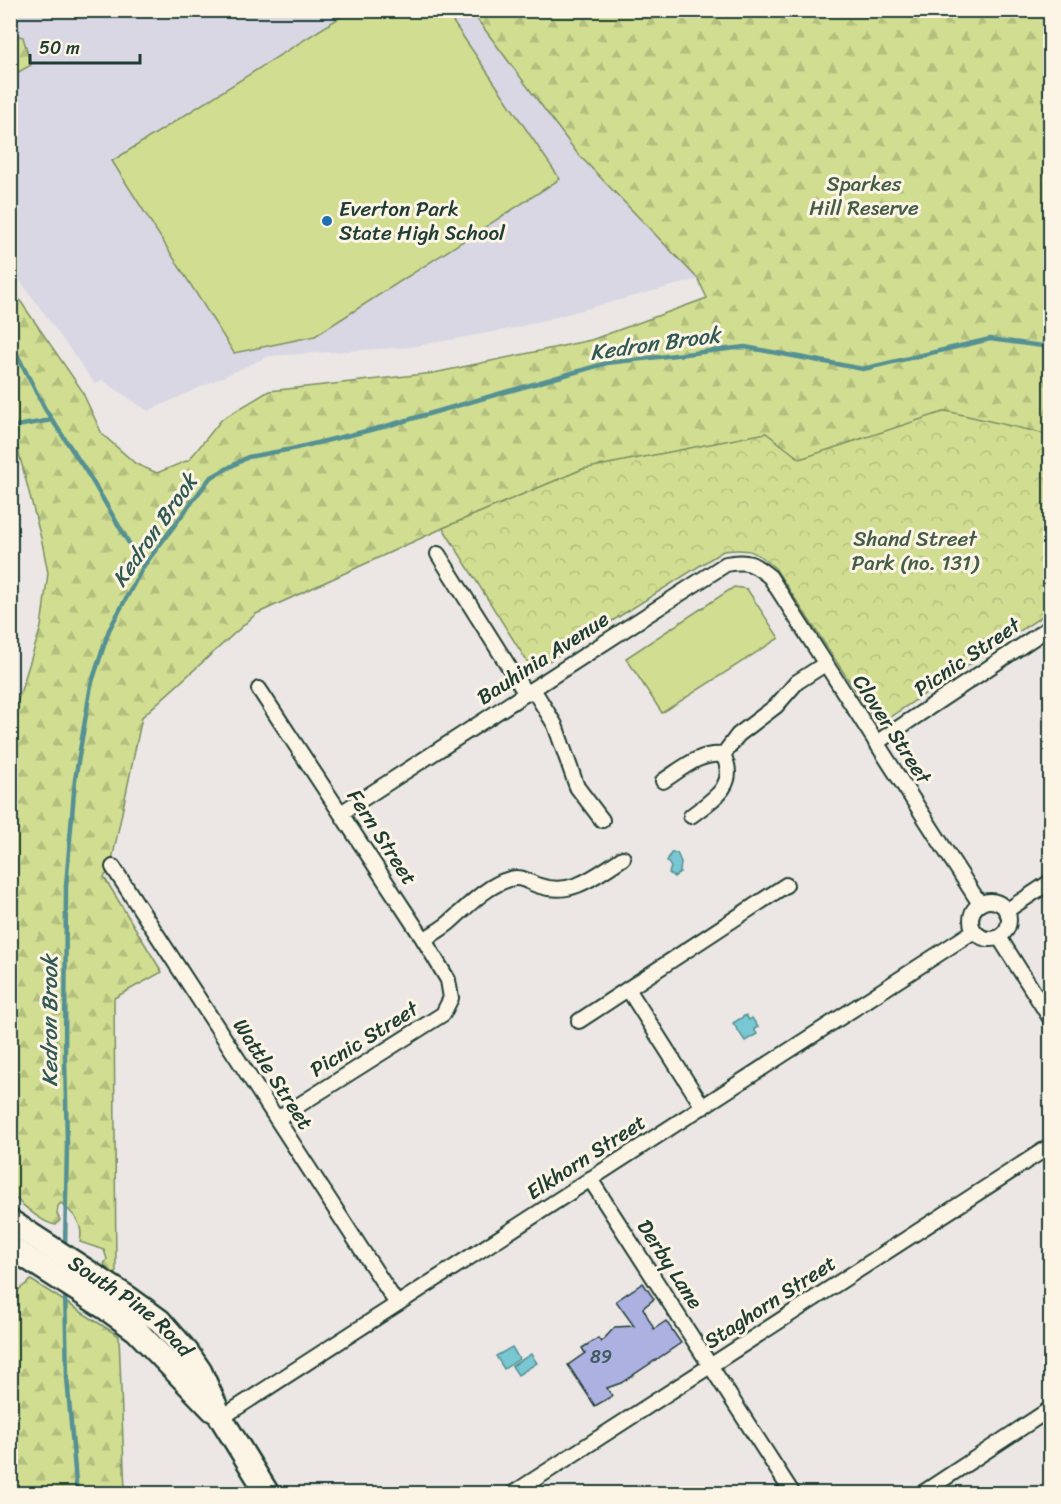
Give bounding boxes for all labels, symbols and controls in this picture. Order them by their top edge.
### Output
scale bar [30,27,140,65]
text: 50 m [39,32,80,64]
park label: Sparkes Hill Reserve [809,165,919,227]
place label: Everton Park State High School [339,190,506,252]
marker: Everton Park State High School [320,214,334,228]
water label: Kedron Brook [588,315,726,372]
water label: Kedron Brook [101,463,210,595]
park label: Shand Street Park (no. 131) [852,520,980,582]
street label: Bauhinia Avenue [469,601,617,715]
street label: Picnic Street [906,606,1030,707]
street label: Clover Street [842,666,943,793]
street label: Fern Street [336,781,428,893]
water label: Kedron Brook [30,952,69,1086]
street label: Picnic Street [302,990,427,1088]
street label: Wattle Street [222,1010,324,1138]
street label: Elkhorn Street [518,1104,654,1210]
street label: Derby Lane [627,1211,713,1317]
street label: South Pine Road [60,1244,204,1368]
street label: Staghorn Street [696,1245,844,1359]
house number: 89 [590,1341,612,1373]

